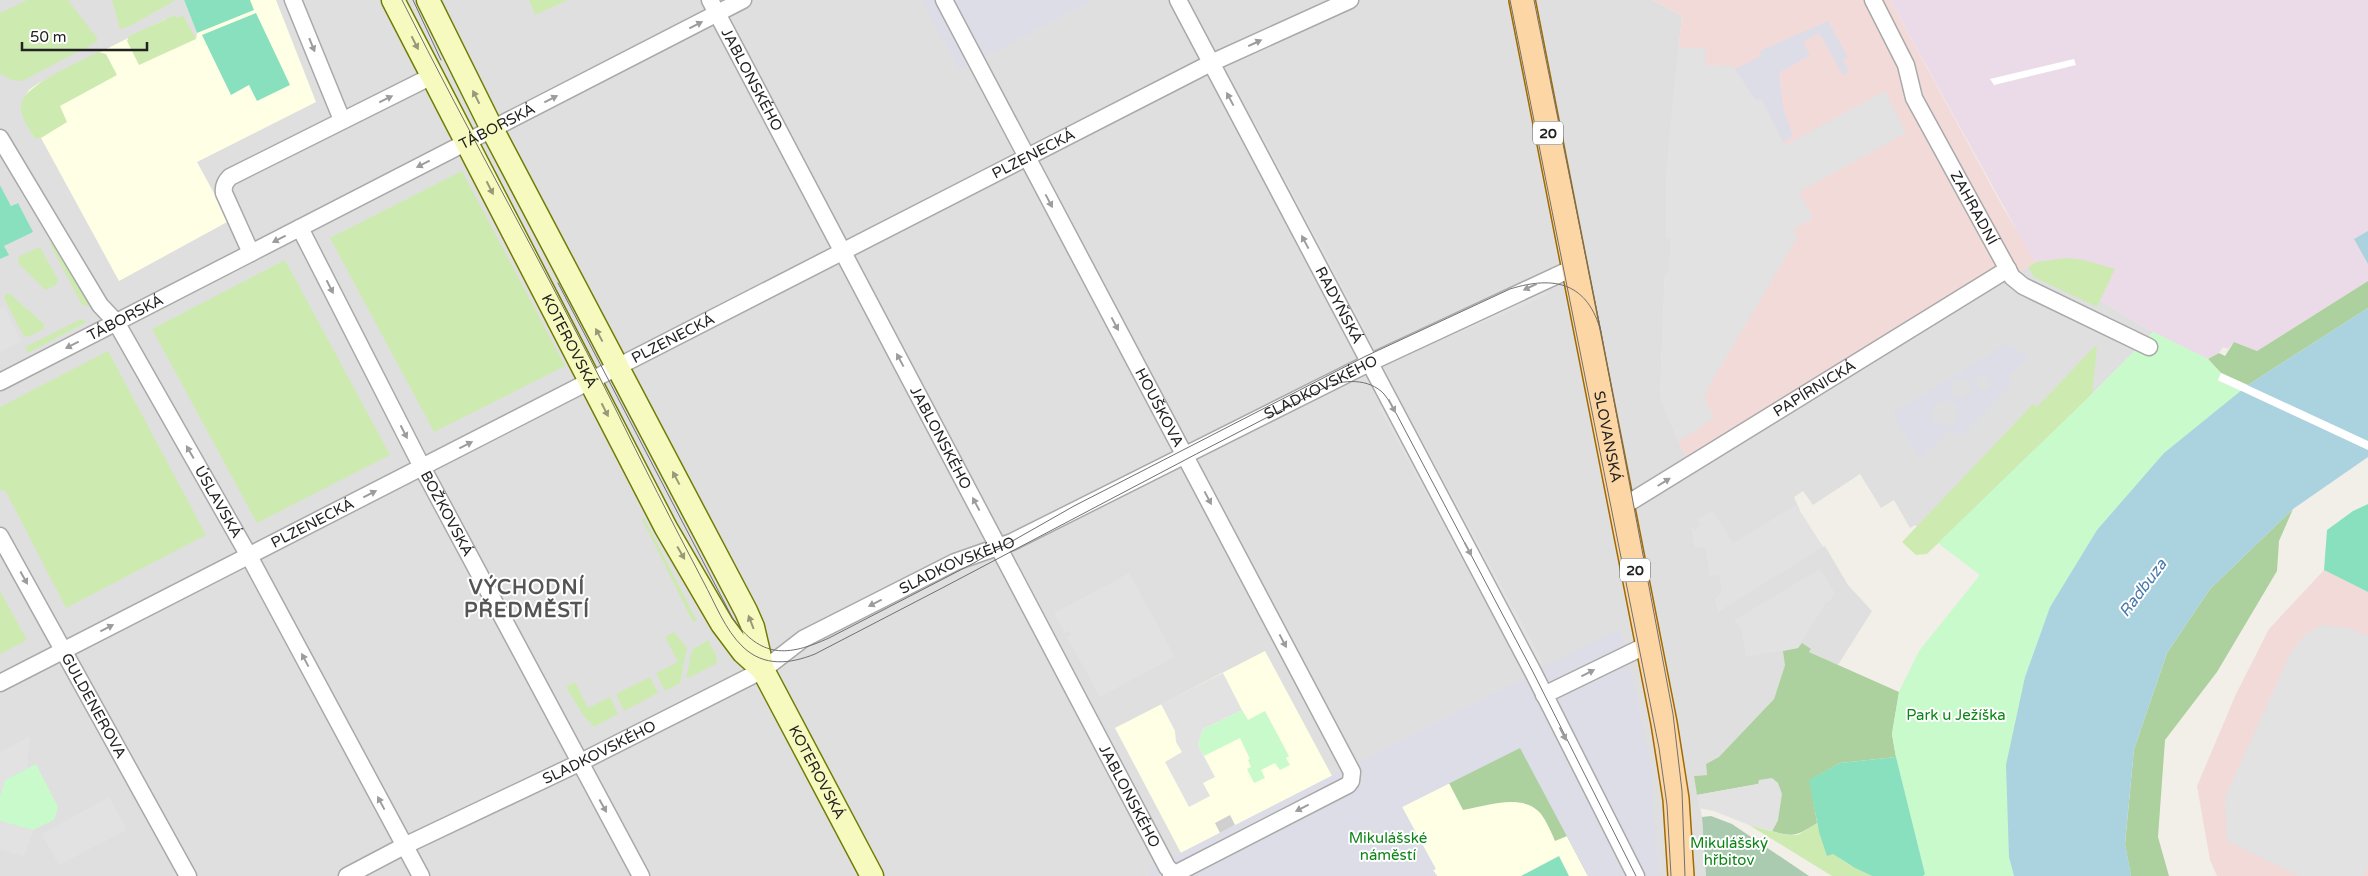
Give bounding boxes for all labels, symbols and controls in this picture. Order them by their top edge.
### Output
scale bar [22,20,148,52]
one-way arrow [688,21,703,29]
street label: JABLONSKÉHO [717,25,786,134]
text: 50 m [30,28,67,46]
one-way arrow [411,36,419,51]
one-way arrow [308,38,316,52]
one-way arrow [1248,39,1263,48]
one-way arrow [472,90,480,105]
one-way arrow [1225,92,1234,105]
one-way arrow [378,94,393,103]
one-way arrow [544,95,558,103]
street label: TÁBORSKÁ [456,99,538,153]
road number: 20 [1533,122,1563,144]
street label: PLZENECKÁ [989,125,1078,183]
one-way arrow [416,160,431,168]
street label: ZAHRADNÍ [1947,168,2002,248]
one-way arrow [486,180,494,195]
one-way arrow [1045,194,1053,208]
one-way arrow [272,235,286,243]
one-way arrow [1301,235,1309,250]
street label: RADYŇSKÁ [1311,263,1367,347]
one-way arrow [326,280,334,294]
one-way arrow [1523,283,1538,291]
street label: TÁBORSKÁ [84,291,166,344]
street label: KOTEROVSKÁ [538,291,601,391]
street label: PLZENECKÁ [628,310,717,367]
one-way arrow [1111,316,1119,331]
one-way arrow [595,328,603,342]
one-way arrow [65,341,79,349]
street label: SLADKOVSKÉHO [1261,351,1380,423]
one-way arrow [896,354,905,367]
street label: PAPÍRNICKÁ [1770,356,1859,421]
street label: HOUŠKOVA [1131,365,1188,450]
street label: JABLONSKÉHO [906,383,975,492]
street label: SLOVANSKÁ [1590,389,1626,484]
one-way arrow [1388,398,1396,413]
one-way arrow [601,402,609,417]
one-way arrow [400,424,408,439]
one-way arrow [458,441,473,449]
one-way arrow [186,446,195,459]
street label: ÚSLAVSKÁ [191,463,246,541]
street label: BOŽKOVSKÁ [417,468,477,559]
one-way arrow [672,471,680,486]
one-way arrow [1657,477,1670,487]
one-way arrow [363,490,377,498]
one-way arrow [1204,490,1212,505]
street label: PLZENECKÁ [268,494,357,552]
one-way arrow [972,497,981,511]
street label: SLADKOVSKÉHO [896,533,1017,598]
one-way arrow [1464,542,1472,557]
one-way arrow [677,546,685,561]
water label: Radbuza [2115,554,2172,621]
road number: 20 [1620,558,1650,582]
one-way arrow [19,572,28,585]
district label: VÝCHODNÍ PŘEDMĚSTÍ [464,574,590,623]
one-way arrow [868,599,882,607]
one-way arrow [746,615,754,629]
one-way arrow [100,624,114,632]
one-way arrow [1279,634,1287,649]
street label: GULDENEROVA [58,650,130,762]
one-way arrow [300,653,309,666]
one-way arrow [1581,669,1595,677]
park label: Park u Ježíška [1906,706,2006,724]
street label: SLADKOVSKÉHO [540,717,659,788]
street label: KOTEROVSKÁ [785,722,849,822]
one-way arrow [1559,727,1567,741]
street label: JABLONSKÉHO [1095,742,1164,851]
one-way arrow [377,795,385,810]
one-way arrow [598,800,607,813]
one-way arrow [1295,804,1309,812]
park label: Mikulášské náměstí [1349,829,1427,864]
park label: Mikulášský hřbitov [1690,834,1768,869]

